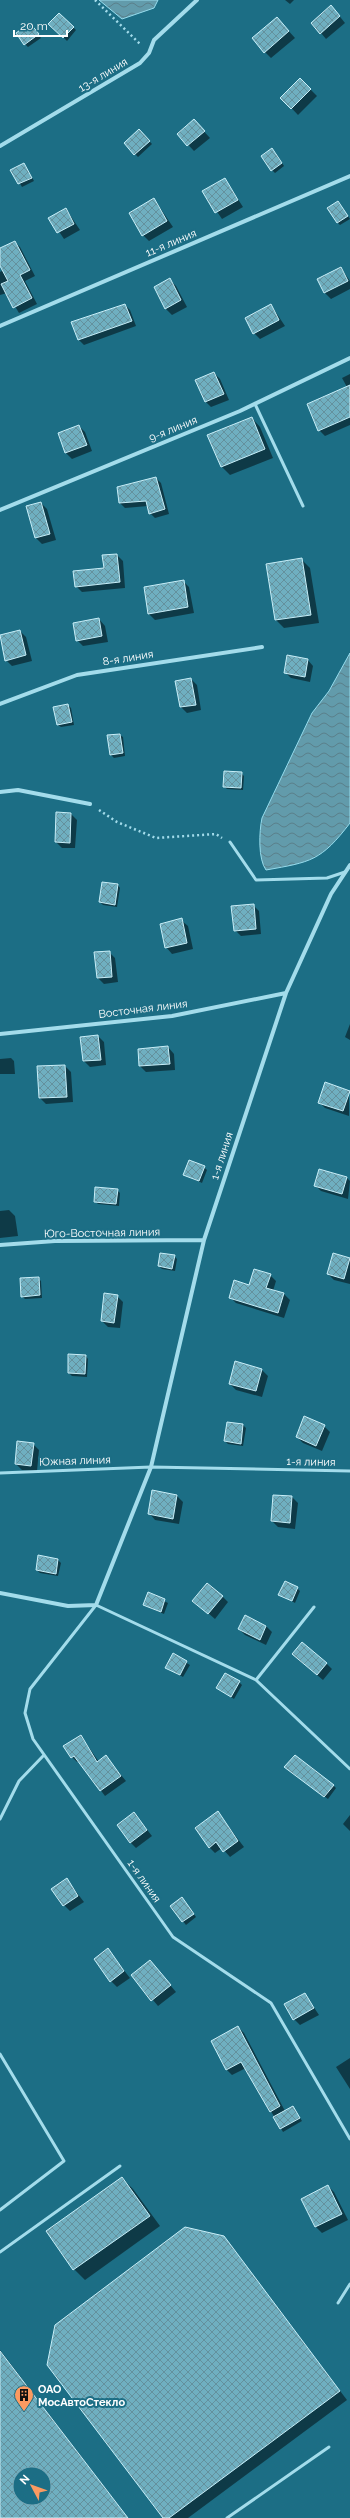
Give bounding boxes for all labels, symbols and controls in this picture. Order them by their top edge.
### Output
scale bar [14,12,67,38]
text: 20 m [20,19,48,33]
street label: 13-я линия [76,55,130,95]
street label: 11-я линия [144,226,198,260]
street label: 9-я линия [147,413,199,445]
street label: 8-я линия [102,648,154,668]
street label: Восточная линия [98,997,188,1021]
street label: 1-я линия [208,1131,236,1181]
street label: Юго-Восточная линия [44,1225,160,1241]
street label: Южная линия [39,1453,111,1469]
street label: 1-я линия [286,1455,336,1469]
street label: 1-я линия [125,1857,163,1905]
place label: ОАО МосАвтоСтекло [38,2383,125,2409]
building icon: ОАО МосАвтоСтекло [13,2384,35,2412]
north arrow [12,2466,52,2506]
text: N [17,2472,32,2487]

